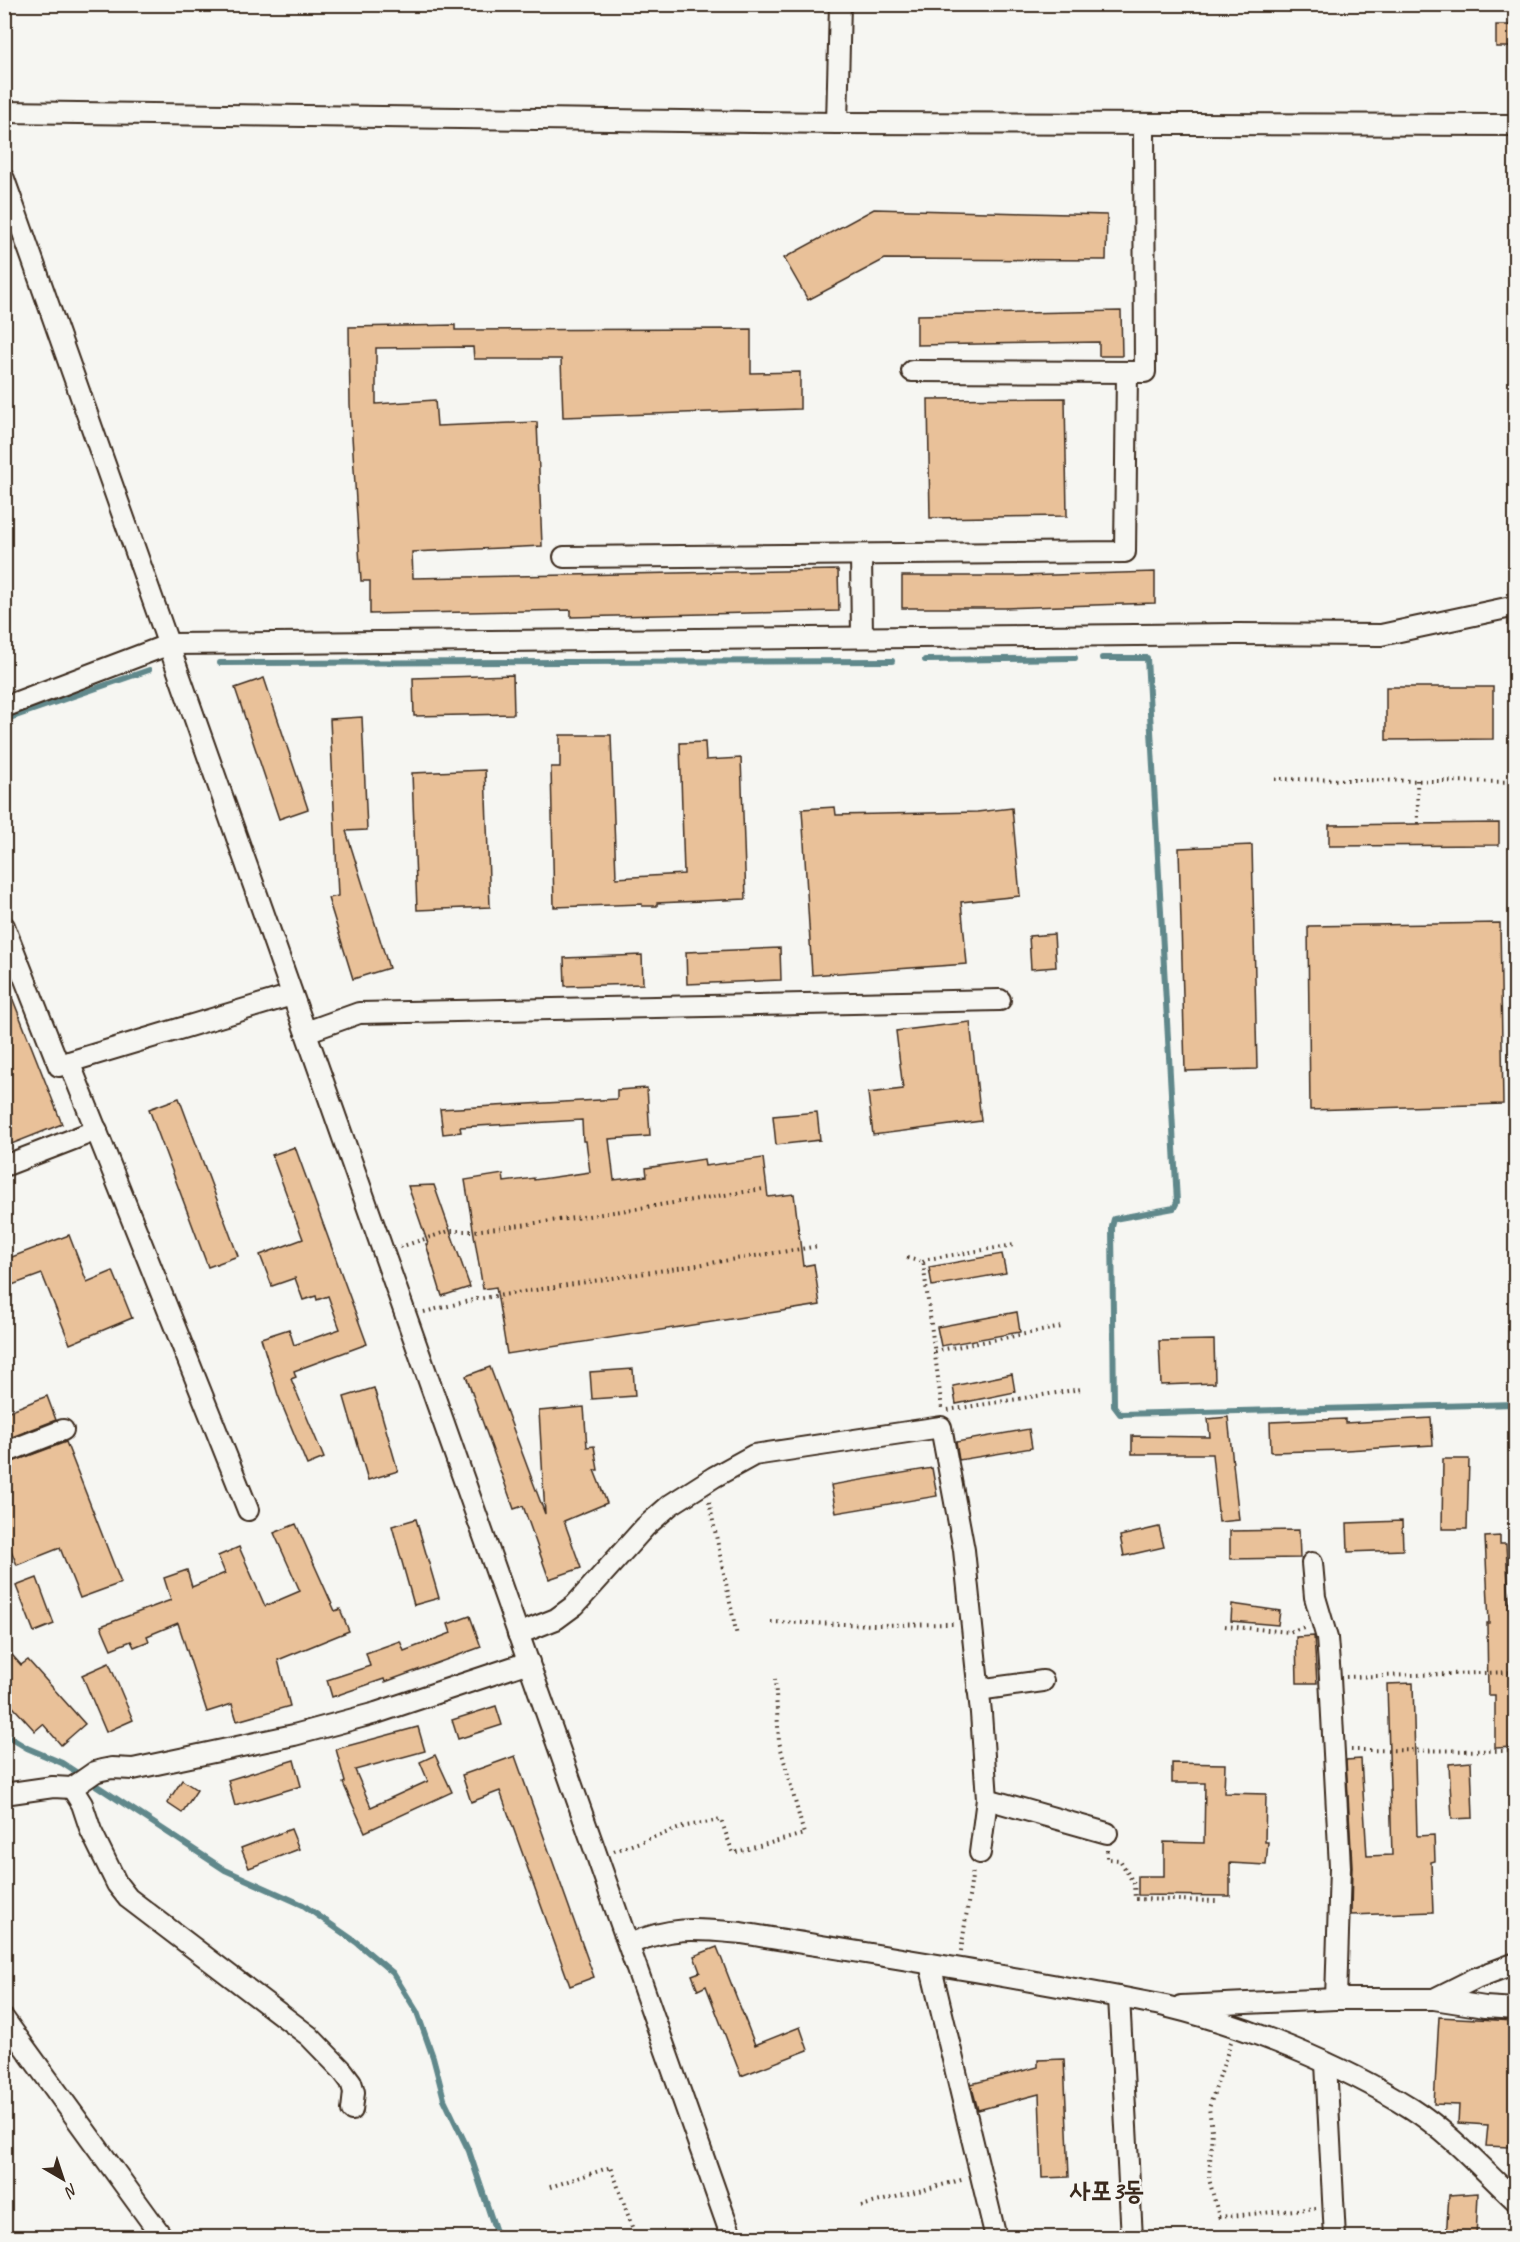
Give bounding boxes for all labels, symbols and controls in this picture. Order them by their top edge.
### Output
north arrow [33,2149,93,2209]
district label: 사포3동 [1069,2174,1144,2207]
text: N [59,2179,82,2203]

